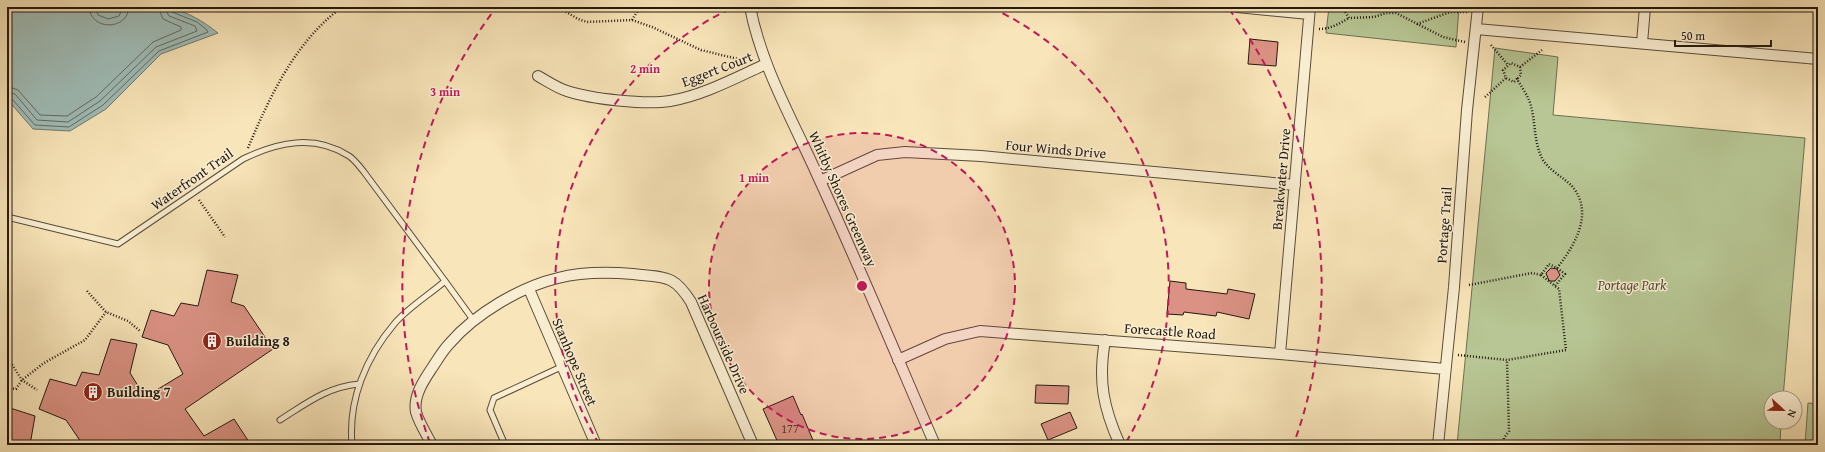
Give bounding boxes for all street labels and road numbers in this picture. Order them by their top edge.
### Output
street label: Eggert Court [679,46,755,92]
street label: Breakwater Drive [1267,127,1295,231]
street label: Whitby Shores Greenway [804,128,882,270]
street label: Four Winds Drive [1005,135,1108,163]
street label: Waterfront Trail [147,143,237,215]
street label: Portage Trail [1431,186,1457,264]
street label: Harbourside Drive [693,291,755,398]
street label: Stanhope Street [547,315,603,409]
street label: Forecastle Road [1124,318,1217,344]

